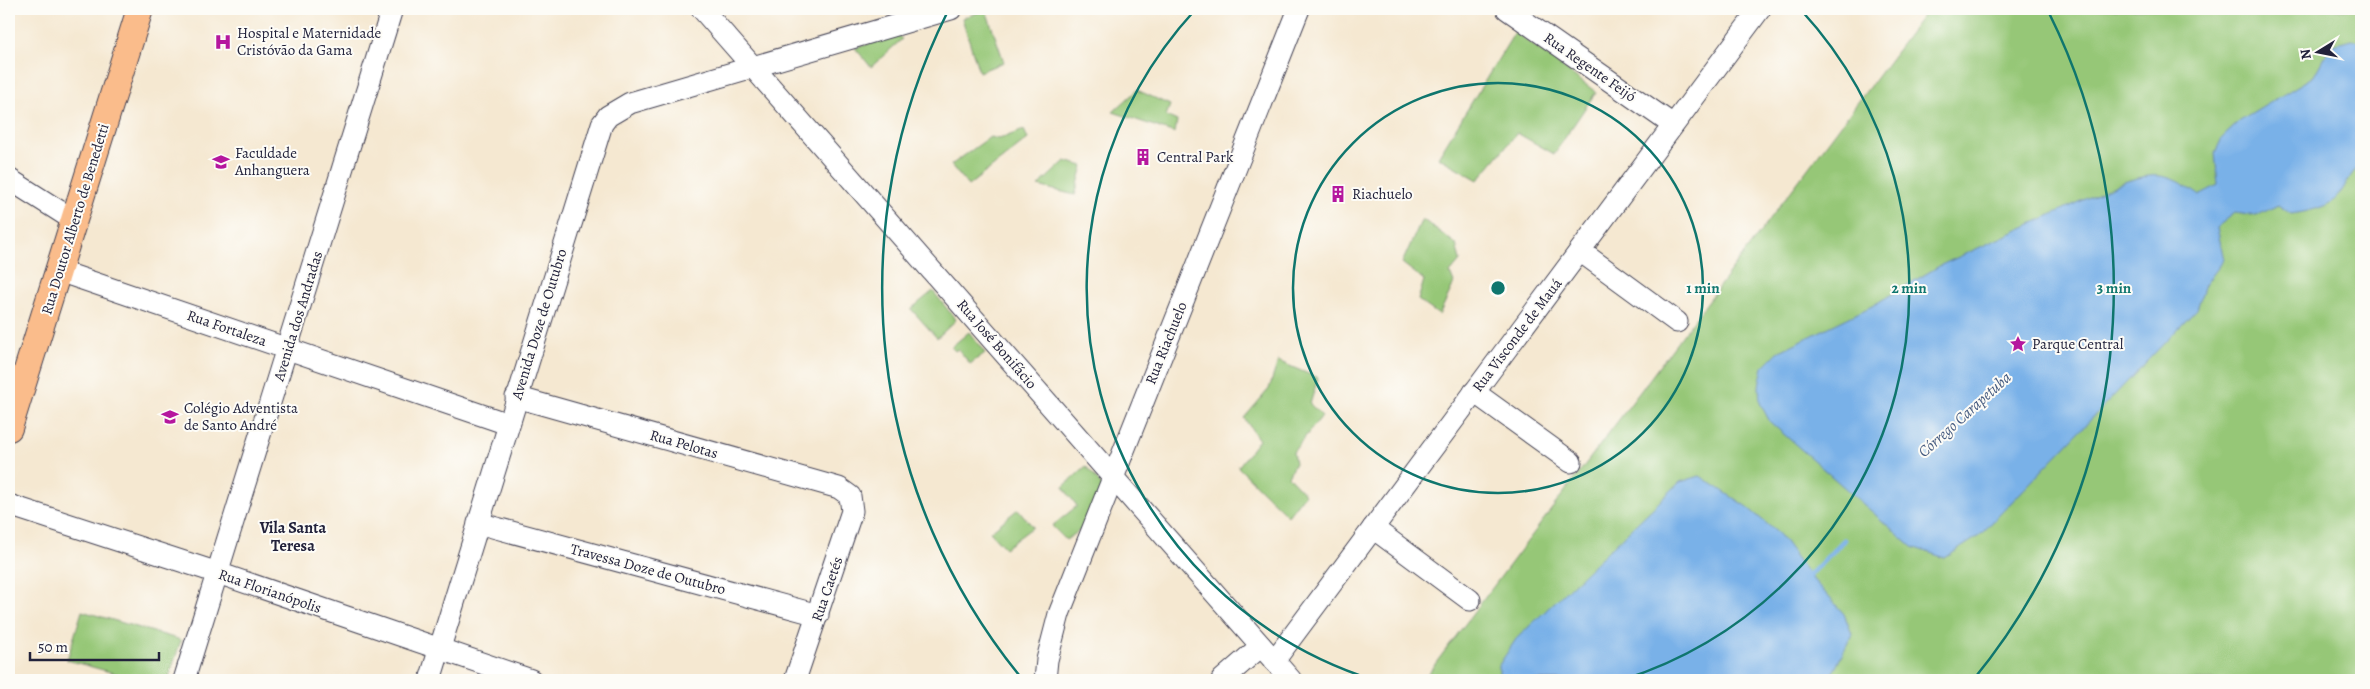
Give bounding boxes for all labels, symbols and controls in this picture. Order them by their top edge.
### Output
place label: Hospital e Maternidade Cristóvão da Gama [237,23,381,60]
street label: Rua Regente Feijó [1540,28,1640,106]
north arrow [2292,28,2342,78]
hospital icon: Hospital e Maternidade Cristóvão da Gama [213,32,233,52]
text: N [2295,47,2316,61]
street label: Rua Doutor Alberto de Benedetti [36,121,114,317]
place label: Faculdade Anhanguera [234,143,310,180]
building icon: Central Park [1133,147,1153,167]
place label: Central Park [1157,147,1234,167]
school or university icon: Faculdade Anhanguera [211,152,231,172]
building icon: Riachuelo [1328,184,1348,204]
place label: Riachuelo [1352,184,1413,204]
street label: Avenida Doze de Outubro [506,246,571,403]
street label: Avenida dos Andradas [268,249,327,384]
street label: Rua Visconde de Mauá [1468,274,1566,396]
text: 1 min [1686,278,1720,298]
text: 2 min [1891,278,1927,298]
text: 3 min [2097,278,2132,298]
centre of rings [1489,279,1507,297]
street label: Rua José Bonifácio [952,295,1042,393]
street label: Rua Riachuelo [1140,299,1192,387]
street label: Rua Fortaleza [184,305,270,351]
place icon: Parque Central [2008,334,2028,354]
place label: Parque Central [2032,334,2124,354]
water label: Córrego Carapetuba [1913,367,2016,462]
place label: Colégio Adventista de Santo André [184,398,298,435]
school or university icon: Colégio Adventista de Santo André [160,407,180,427]
street label: Rua Pelotas [648,425,720,463]
district label: Vila Santa Teresa [259,517,327,557]
street label: Travessa Doze de Outubro [568,539,728,599]
street label: Rua Caetés [807,554,847,624]
street label: Rua Florianópolis [216,564,324,618]
scale bar [30,629,159,661]
text: 50 m [38,637,68,657]

